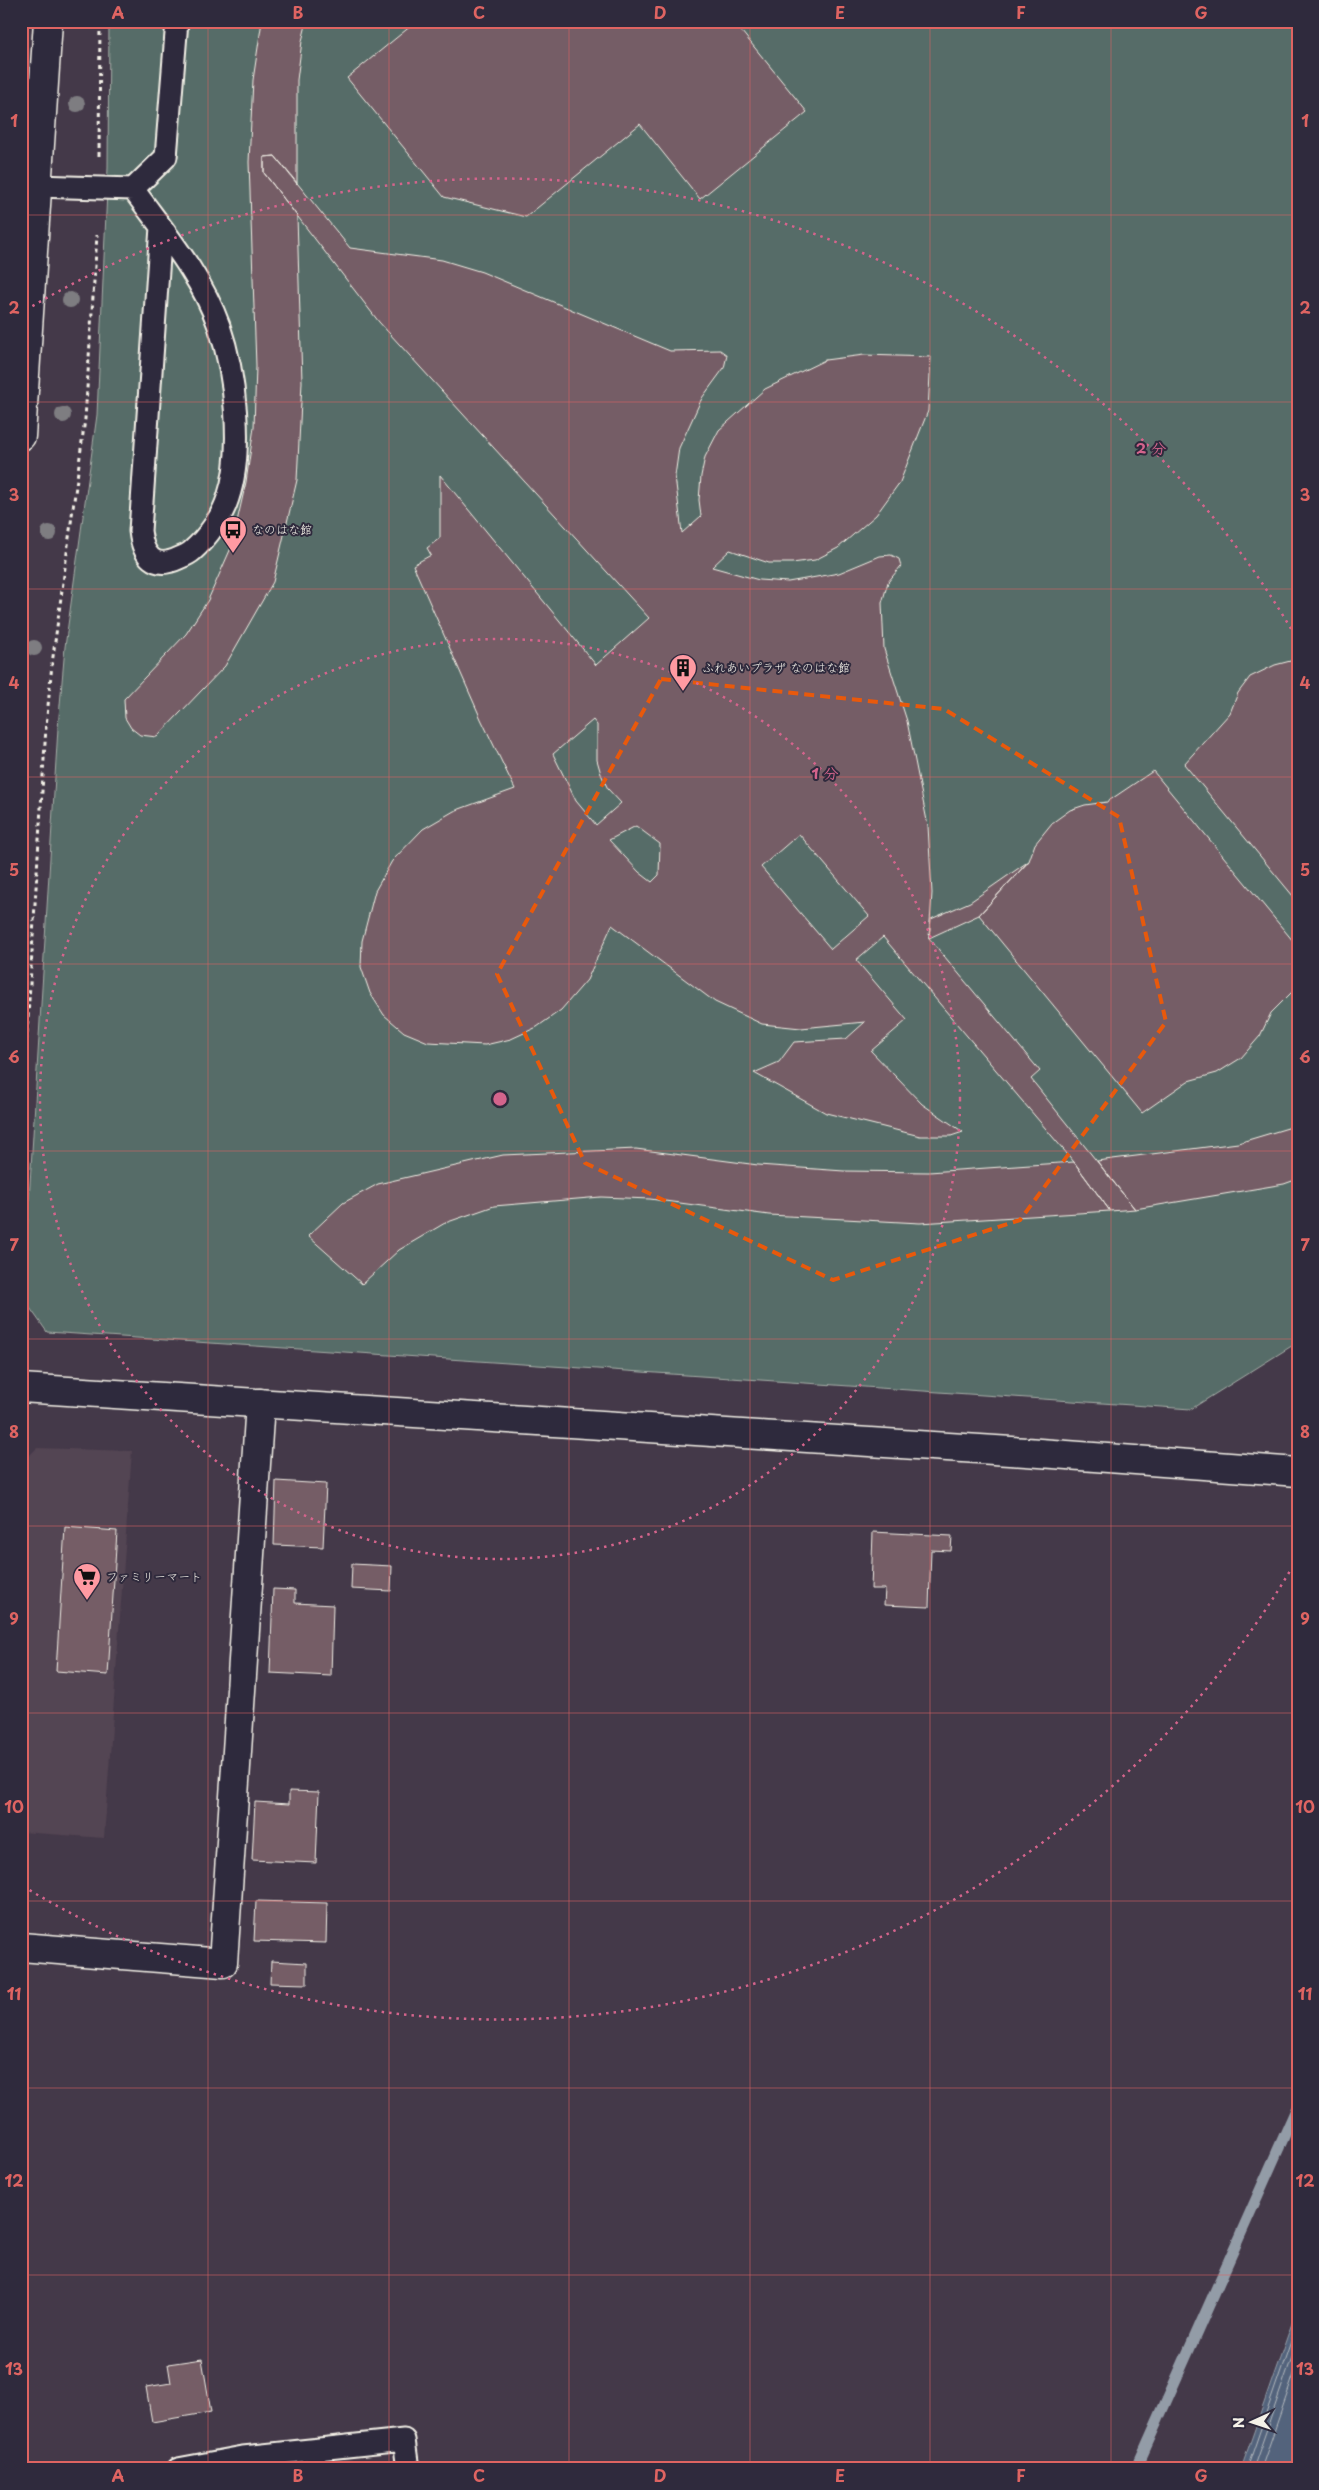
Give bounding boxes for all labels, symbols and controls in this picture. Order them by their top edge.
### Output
text: A [112,0,125,24]
text: B [293,0,304,24]
text: C [473,0,485,24]
text: D [654,0,666,24]
text: E [835,0,845,24]
text: F [1016,0,1026,24]
text: G [1194,0,1208,24]
text: 1 [10,108,18,132]
text: 1 [1301,108,1309,132]
text: 2 [8,295,20,319]
text: 2 [1299,295,1311,319]
text: 2 分 [1136,436,1166,459]
text: 3 [9,482,19,506]
text: 3 [1300,482,1310,506]
bus stop icon: なのはな館 [218,515,248,554]
place label: なのはな館 [252,520,312,538]
building icon: ふれあいプラザ なのはな館 [668,653,698,692]
place label: ふれあいプラザ なのはな館 [702,658,850,676]
text: 4 [9,670,20,694]
text: 4 [1300,670,1311,694]
text: 1 分 [812,761,839,784]
text: 5 [9,857,19,881]
text: 5 [1300,857,1310,881]
text: 6 [8,1044,20,1068]
text: 6 [1299,1044,1311,1068]
centre of rings [491,1090,509,1108]
text: 7 [9,1232,19,1256]
text: 7 [1300,1232,1310,1256]
text: 8 [9,1419,19,1443]
text: 8 [1300,1419,1310,1443]
supermarket icon: ファミリーマート [72,1562,102,1601]
place label: ファミリーマート [106,1567,202,1585]
text: 9 [9,1606,19,1630]
text: 9 [1300,1606,1310,1630]
text: 10 [4,1794,24,1818]
text: 10 [1295,1794,1315,1818]
text: 11 [7,1981,21,2005]
text: 11 [1298,1981,1312,2005]
text: 12 [5,2168,23,2192]
text: 12 [1296,2168,1314,2192]
text: 13 [5,2356,23,2380]
text: 13 [1296,2356,1314,2380]
north arrow [1226,2398,1276,2448]
text: N [1228,2417,1249,2429]
text: A [112,2463,125,2487]
text: B [293,2463,304,2487]
text: C [473,2463,485,2487]
text: D [654,2463,666,2487]
text: E [835,2463,845,2487]
text: F [1016,2463,1026,2487]
text: G [1194,2463,1208,2487]

